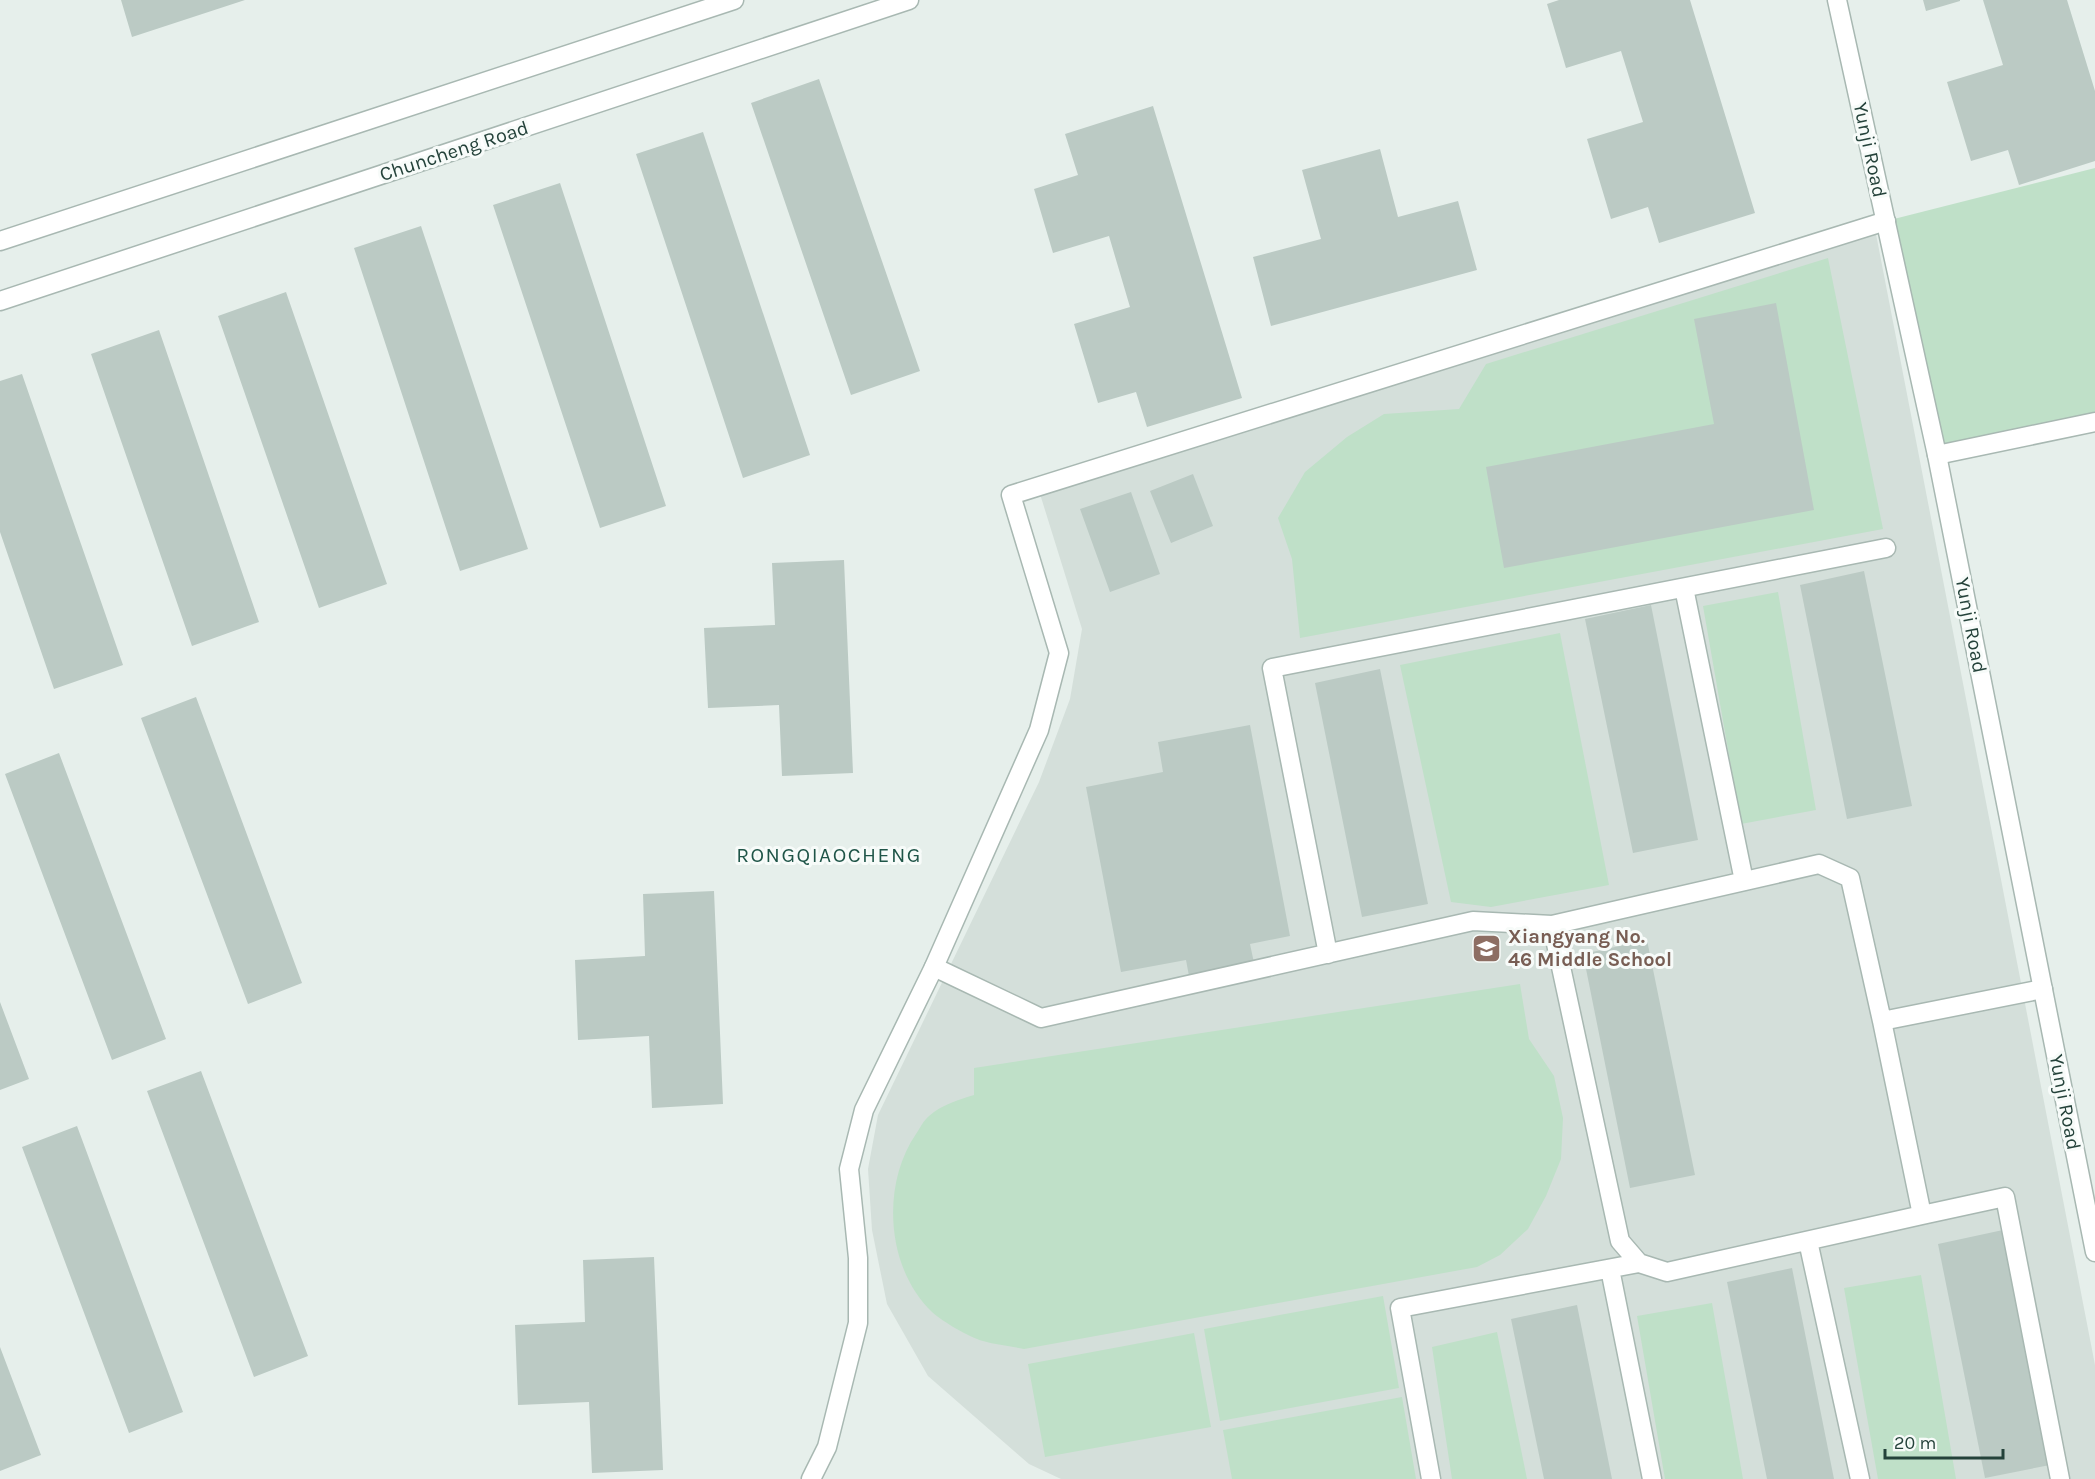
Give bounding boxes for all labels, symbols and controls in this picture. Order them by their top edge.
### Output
street label: Yunji Road [1849,100,1891,200]
street label: Chuncheng Road [377,116,531,186]
street label: Yunji Road [1950,575,1992,675]
district label: RONGQIAOCHENG [736,843,922,867]
place label: Xiangyang No. 46 Middle School [1508,925,1672,971]
school or university icon: Xiangyang No. 46 Middle School [1471,932,1503,964]
street label: Yunji Road [2044,1052,2086,1152]
scale bar [1885,1422,2004,1460]
text: 20 m [1894,1432,1936,1454]

